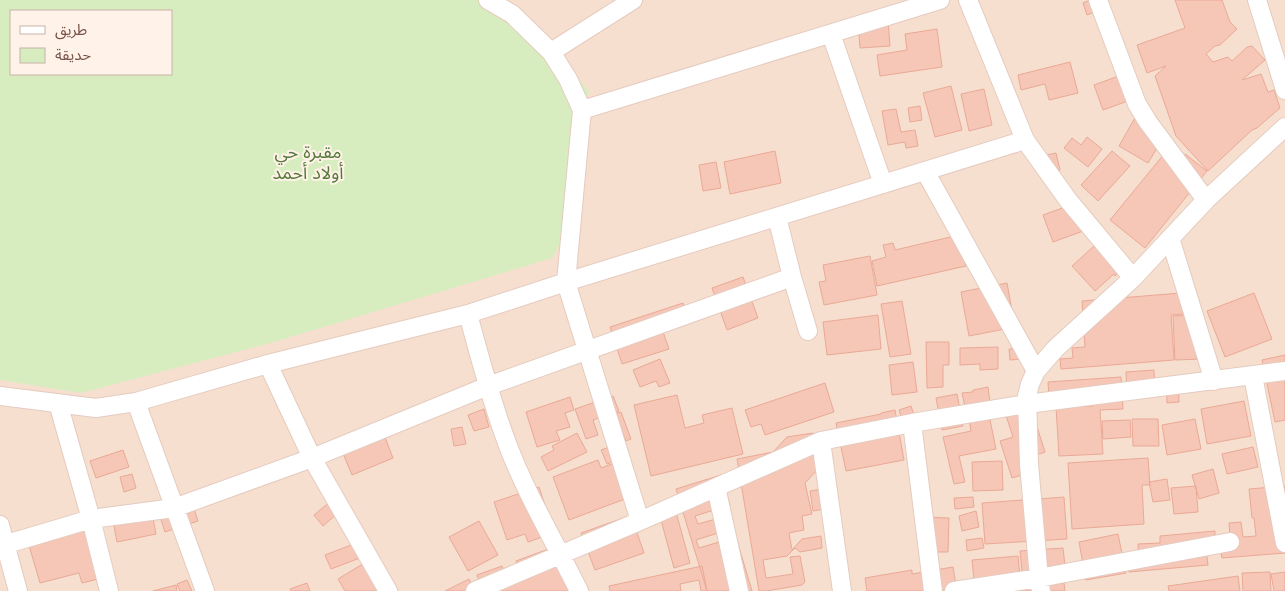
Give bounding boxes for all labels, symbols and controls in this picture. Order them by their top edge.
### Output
legend [10,10,172,75]
text: طريق [55,21,87,40]
text: حديقة [55,46,91,63]
park label: مقبرة حي أولاد أحمد [272,142,344,183]

